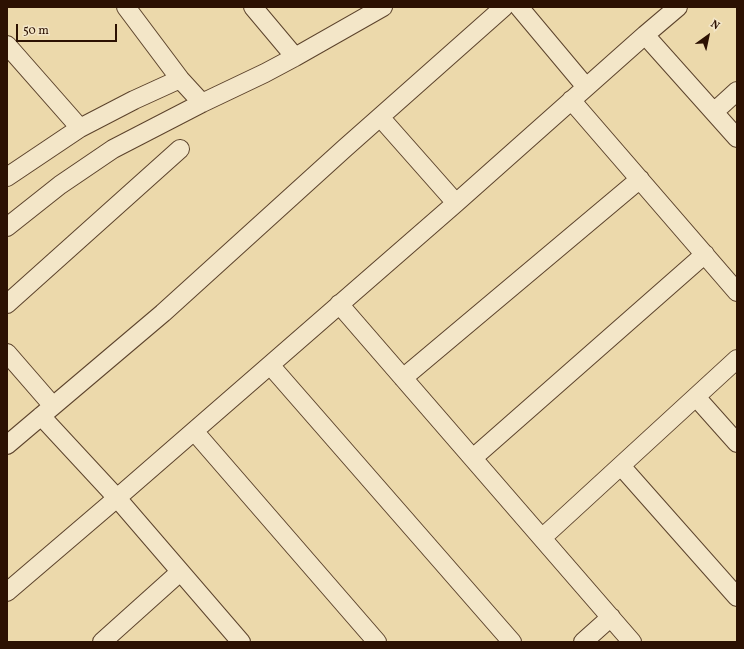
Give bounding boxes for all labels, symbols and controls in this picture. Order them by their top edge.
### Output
scale bar [18,16,119,42]
north arrow [688,16,728,56]
text: N [707,17,722,34]
text: 50 m [23,23,49,39]

